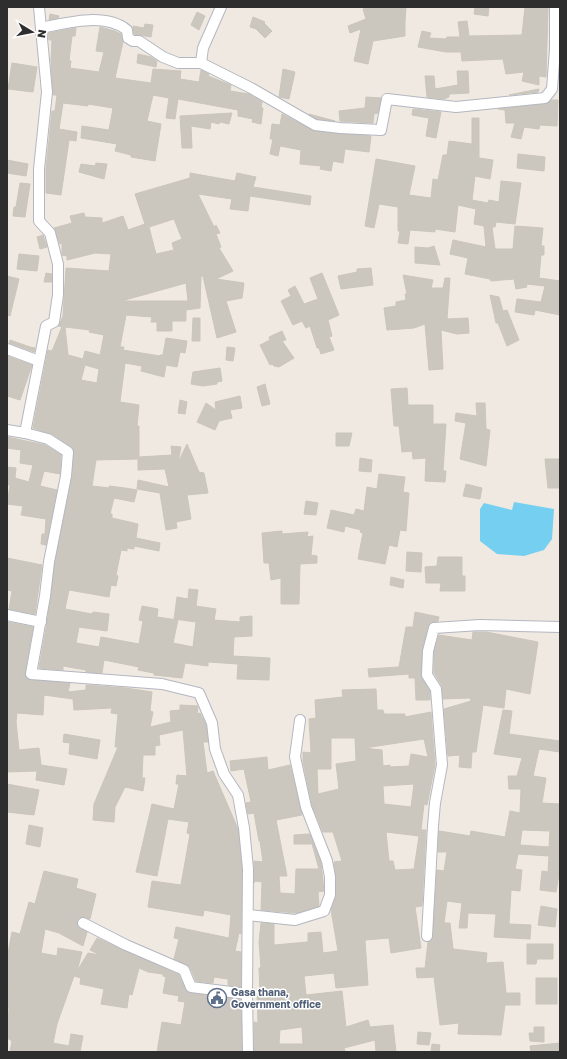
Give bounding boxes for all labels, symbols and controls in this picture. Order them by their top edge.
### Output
north arrow [12,12,52,52]
text: N [35,29,49,39]
place label: Gasa thana, Government office [231,986,321,1010]
public building icon: Gasa thana, Government office [206,987,228,1009]

